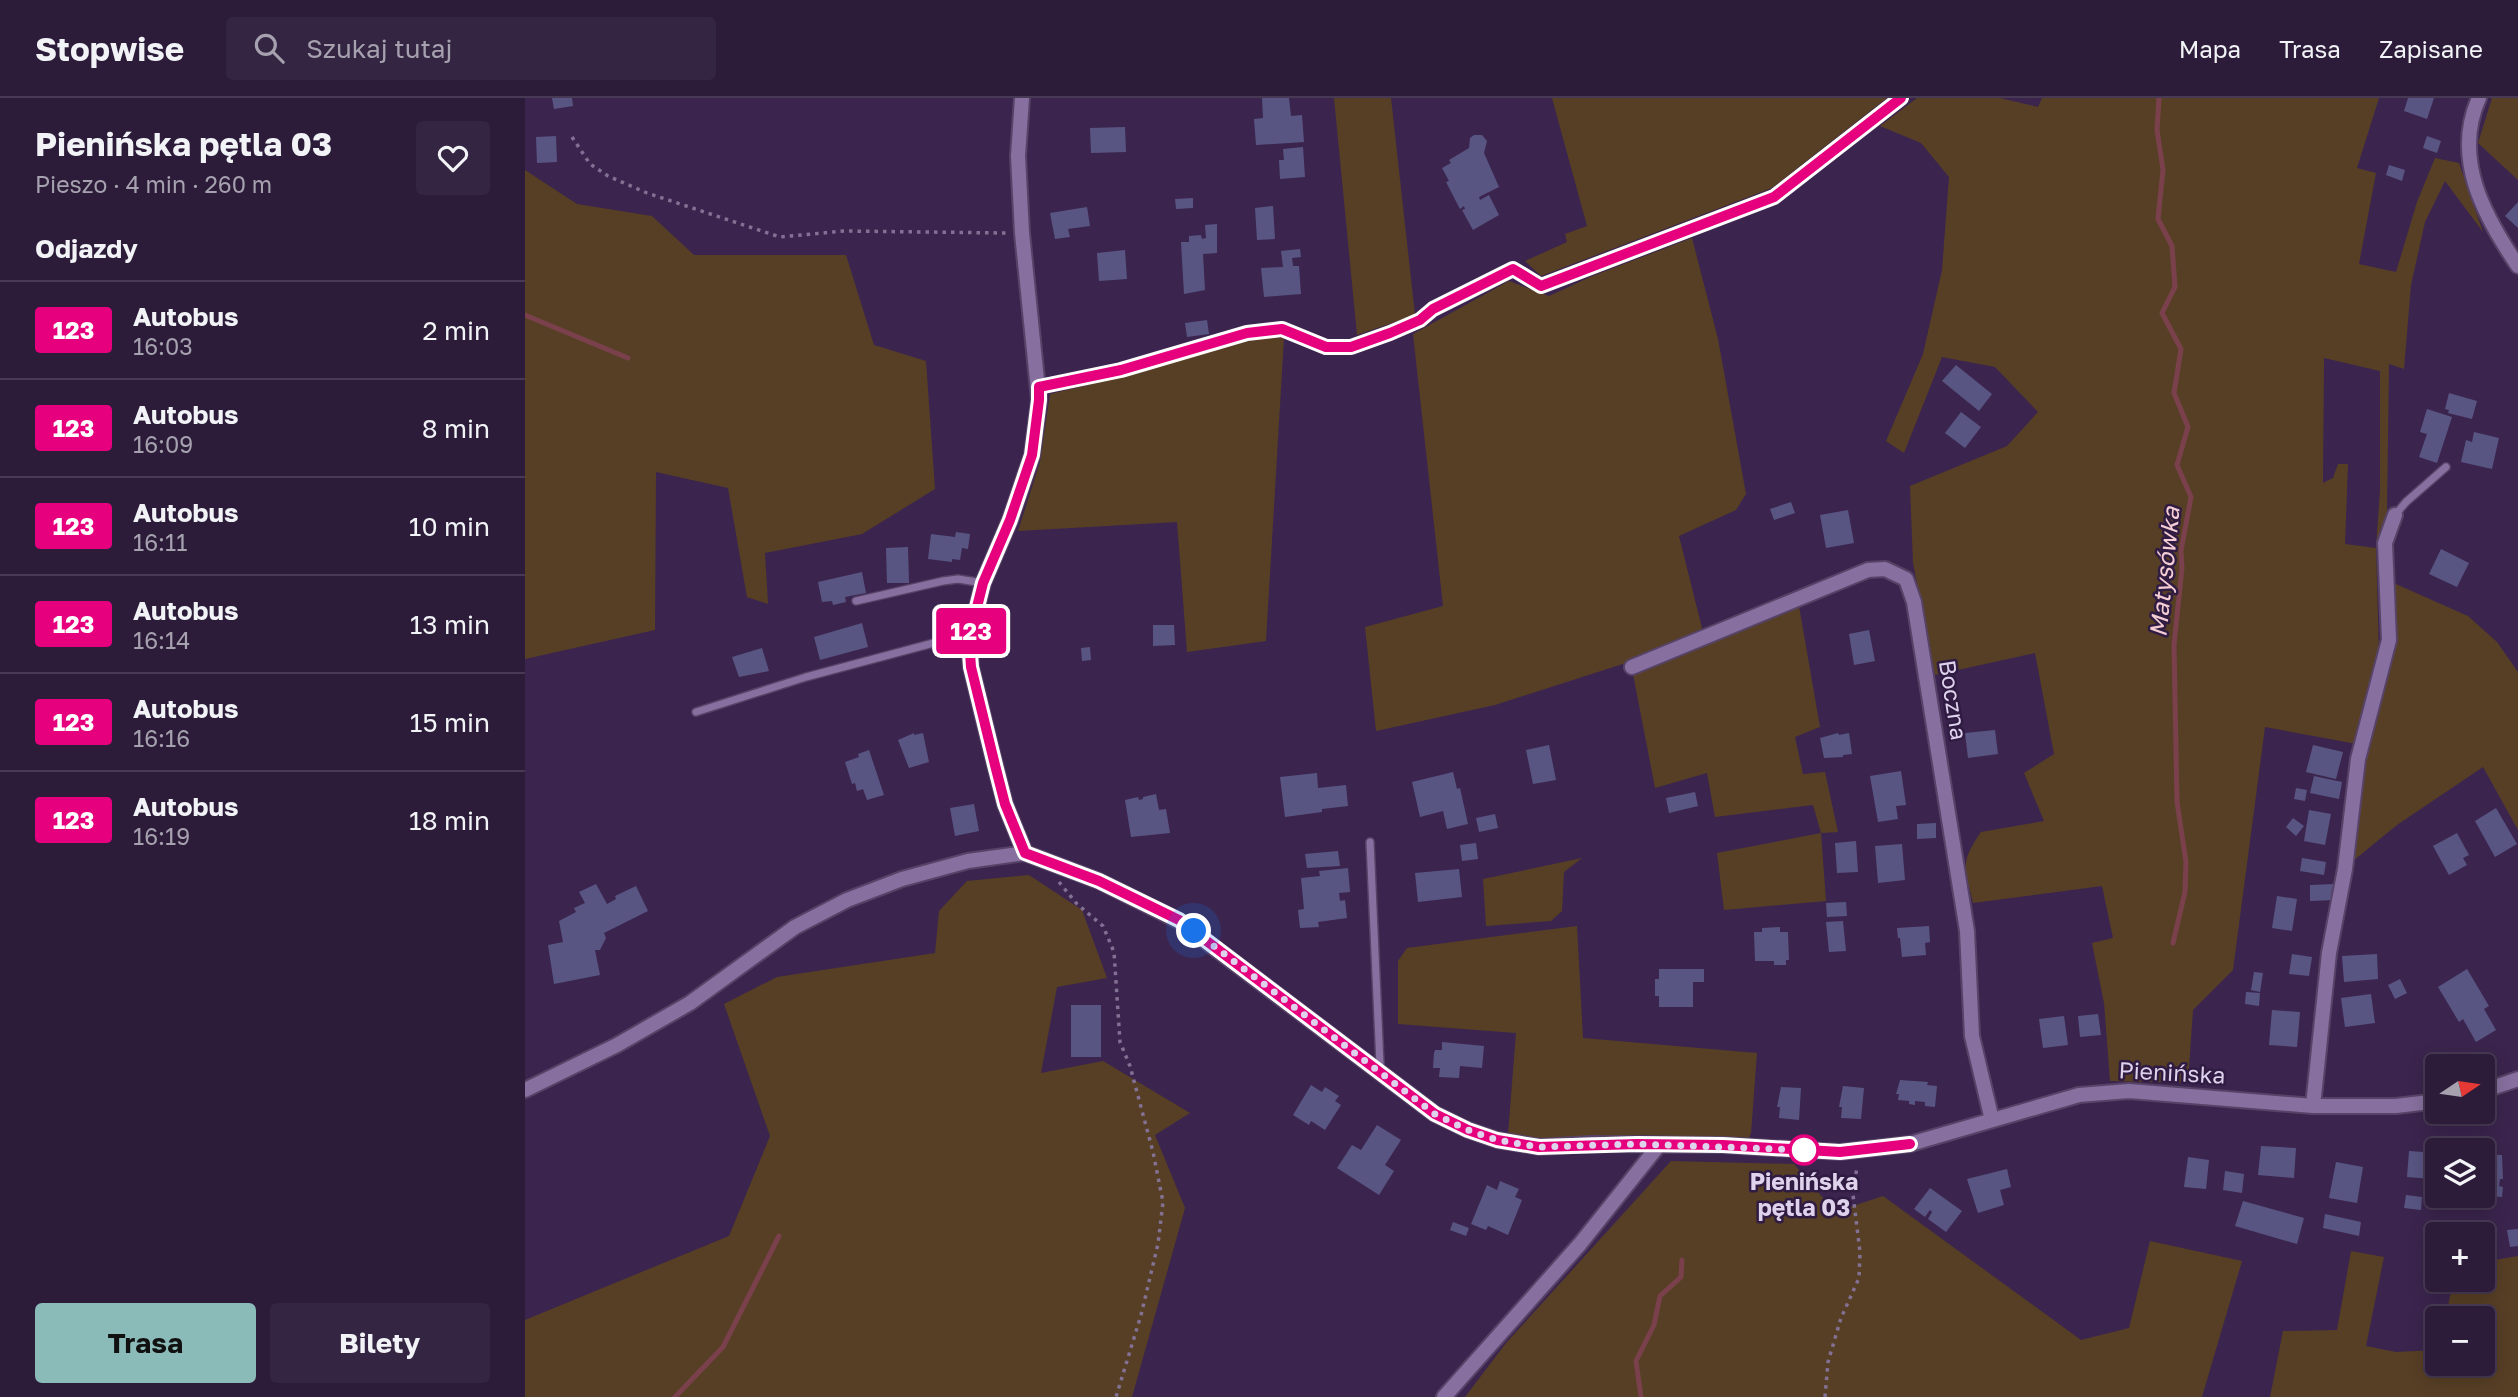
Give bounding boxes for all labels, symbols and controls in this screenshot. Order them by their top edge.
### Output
search box [226,17,716,80]
text: Stopwise [35,29,184,68]
icon: search [250,29,288,67]
text: Szukaj tutaj [306,33,452,64]
text: Mapa [2179,34,2241,63]
text: Trasa [2279,34,2341,63]
text: Zapisane [2379,34,2483,63]
button: heart [416,121,490,195]
text: Pienińska pętla 03 [35,124,332,163]
text: Pieszo · 4 min · 260 m [35,170,272,198]
text: Odjazdy [35,233,138,264]
text: Autobus [133,301,239,332]
text: 123 [53,315,94,344]
text: 2 min [422,315,490,346]
text: 16:03 [133,332,193,360]
text: Autobus [133,399,239,430]
text: 123 [53,413,94,442]
text: 8 min [422,413,490,444]
text: 16:09 [133,430,193,458]
text: Autobus [133,497,239,528]
water label: Matysówka [2142,504,2186,638]
text: 123 [53,511,94,540]
text: 10 min [409,511,490,542]
text: 16:11 [133,528,187,556]
text: Autobus [133,595,239,626]
line badge: 123 [931,608,1011,654]
text: 123 [53,609,94,638]
text: 13 min [410,609,490,640]
text: 123 [950,616,992,645]
text: 16:14 [133,626,190,654]
street label: Boczna [1934,658,1974,742]
text: Autobus [133,693,239,724]
text: 123 [53,707,94,736]
text: 15 min [410,707,490,738]
text: 16:16 [133,724,190,752]
text: Autobus [133,791,239,822]
text: 123 [53,805,94,834]
text: 18 min [409,805,490,836]
text: 16:19 [133,822,190,850]
your location [1176,913,1211,948]
north arrow [2425,1054,2495,1124]
map controls [2425,1054,2495,1376]
street label: Pienińska [2118,1055,2226,1089]
marker: Pienińska pętla 03 [1789,1135,1819,1165]
button: layers [2425,1138,2495,1208]
place label: Pienińska pętla 03 [1750,1167,1858,1221]
button: + [2425,1222,2495,1292]
button: Trasa [35,1303,256,1383]
button: Bilety [270,1303,490,1383]
button: − [2425,1306,2495,1376]

